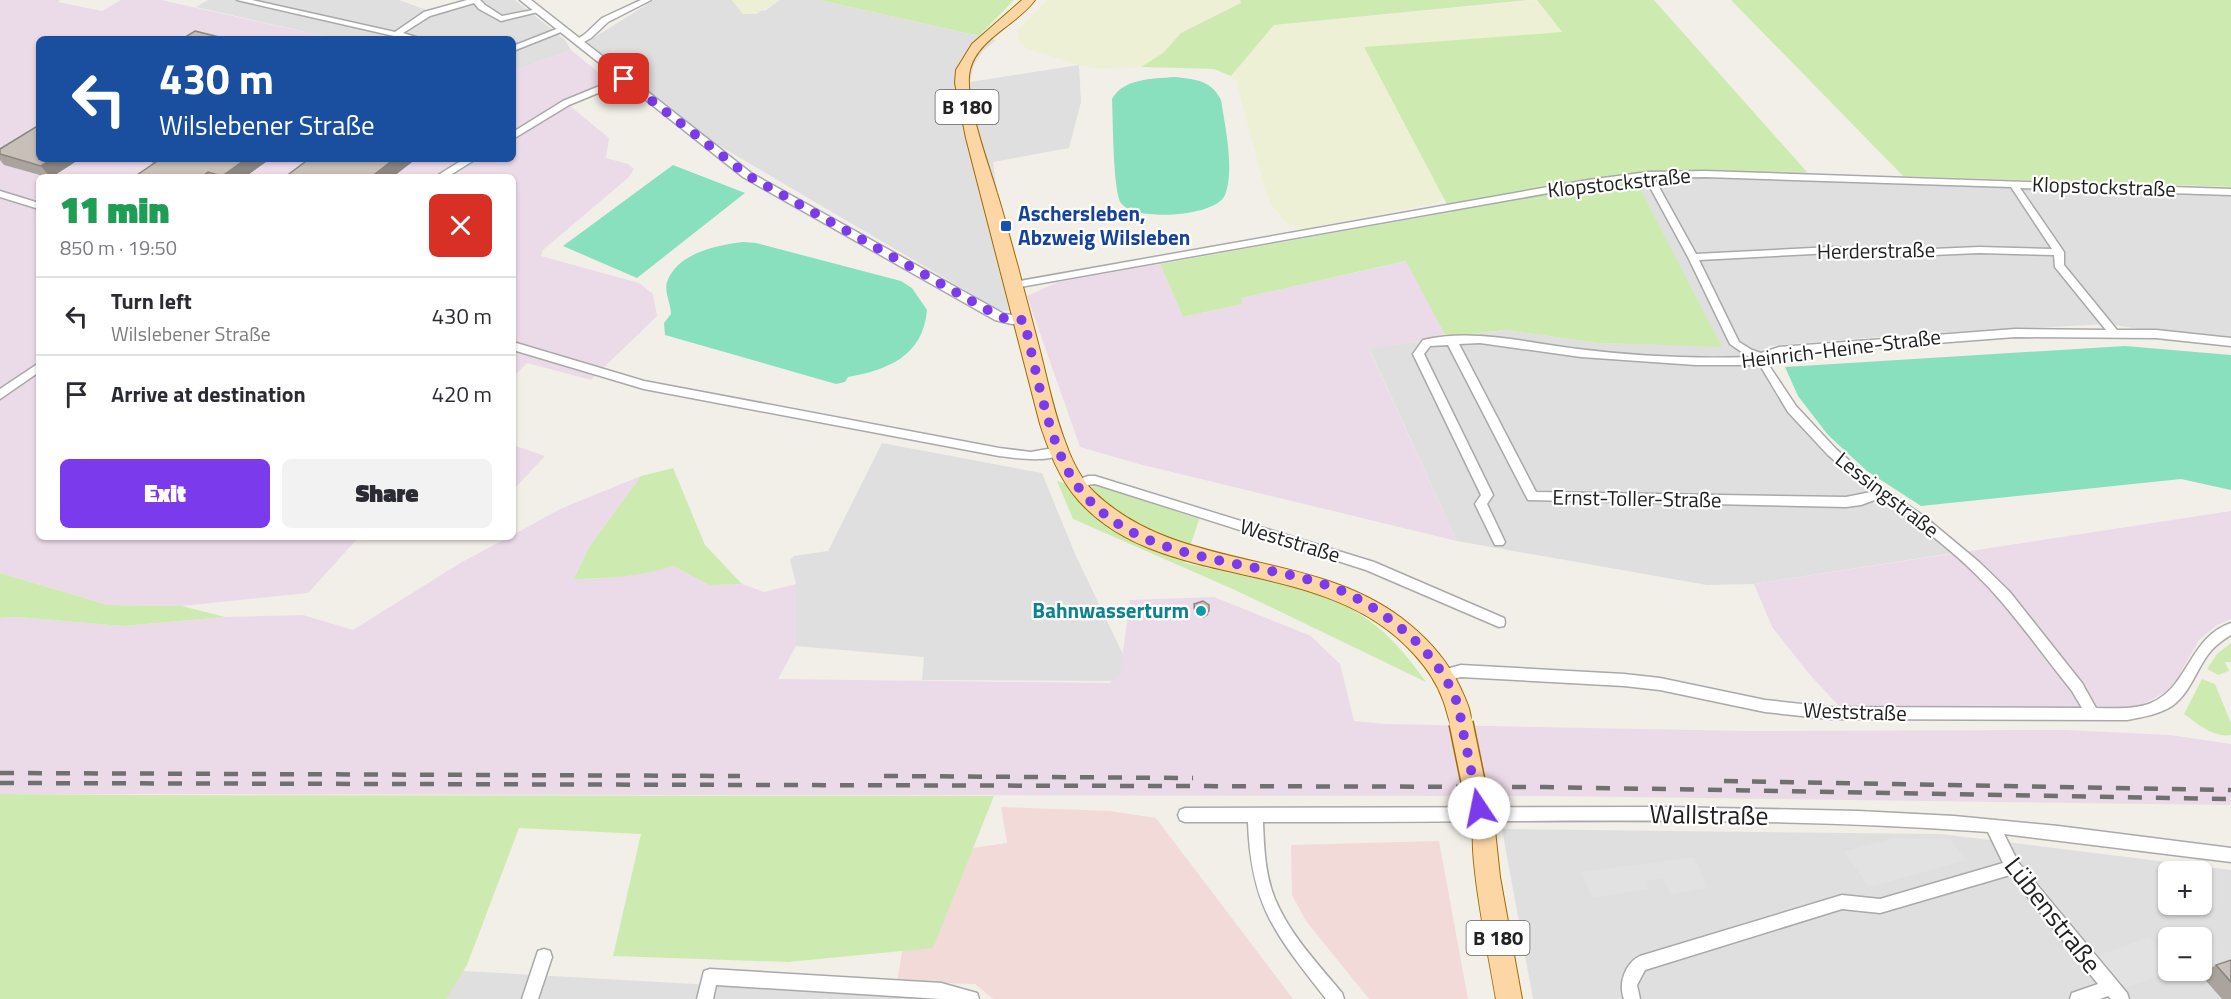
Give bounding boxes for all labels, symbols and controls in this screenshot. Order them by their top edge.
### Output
text: 430 m [159,46,274,110]
pin [598,53,649,104]
icon: left [60,60,138,138]
icon: arrive [607,62,640,95]
road number: B 180 [936,90,998,124]
text: Wilslebener Straße [159,104,375,145]
street label: Klopstockstraße [1546,159,1692,205]
street label: Klopstockstraße [2032,167,2177,205]
text: 11 min [60,182,169,237]
button: close [429,194,492,257]
place label: Aschersleben, Abzweig Wilsleben [1018,197,1190,253]
marker: Aschersleben, Abzweig Wilsleben [999,219,1013,233]
text: 850 m · 19:50 [60,232,177,263]
street label: Herderstraße [1817,233,1935,267]
text: Turn left [111,284,192,318]
text: 430 m [432,299,492,333]
icon: left [60,300,93,333]
text: Wilslebener Straße [111,318,271,349]
street label: Heinrich-Heine-Straße [1739,320,1943,376]
text: Arrive at destination [111,377,306,411]
text: 420 m [432,377,492,411]
icon: arrive [60,378,93,411]
street label: Lessingstraße [1829,443,1946,545]
button: Exit [60,459,270,528]
button: Share [282,459,492,528]
street label: Ernst-Toller-Straße [1552,481,1722,515]
street label: Weststraße [1236,510,1344,570]
place label: Bahnwasserturm [1032,594,1189,626]
marker: Bahnwasserturm [1194,604,1208,618]
street label: Weststraße [1803,693,1907,729]
position arrow [1447,776,1511,840]
street label: Wallstraße [1649,794,1769,835]
street label: Lübenstraße [1995,848,2111,981]
map controls [2158,861,2212,981]
button: + [2158,861,2212,915]
road number: B 180 [1466,921,1530,955]
button: − [2158,927,2212,981]

